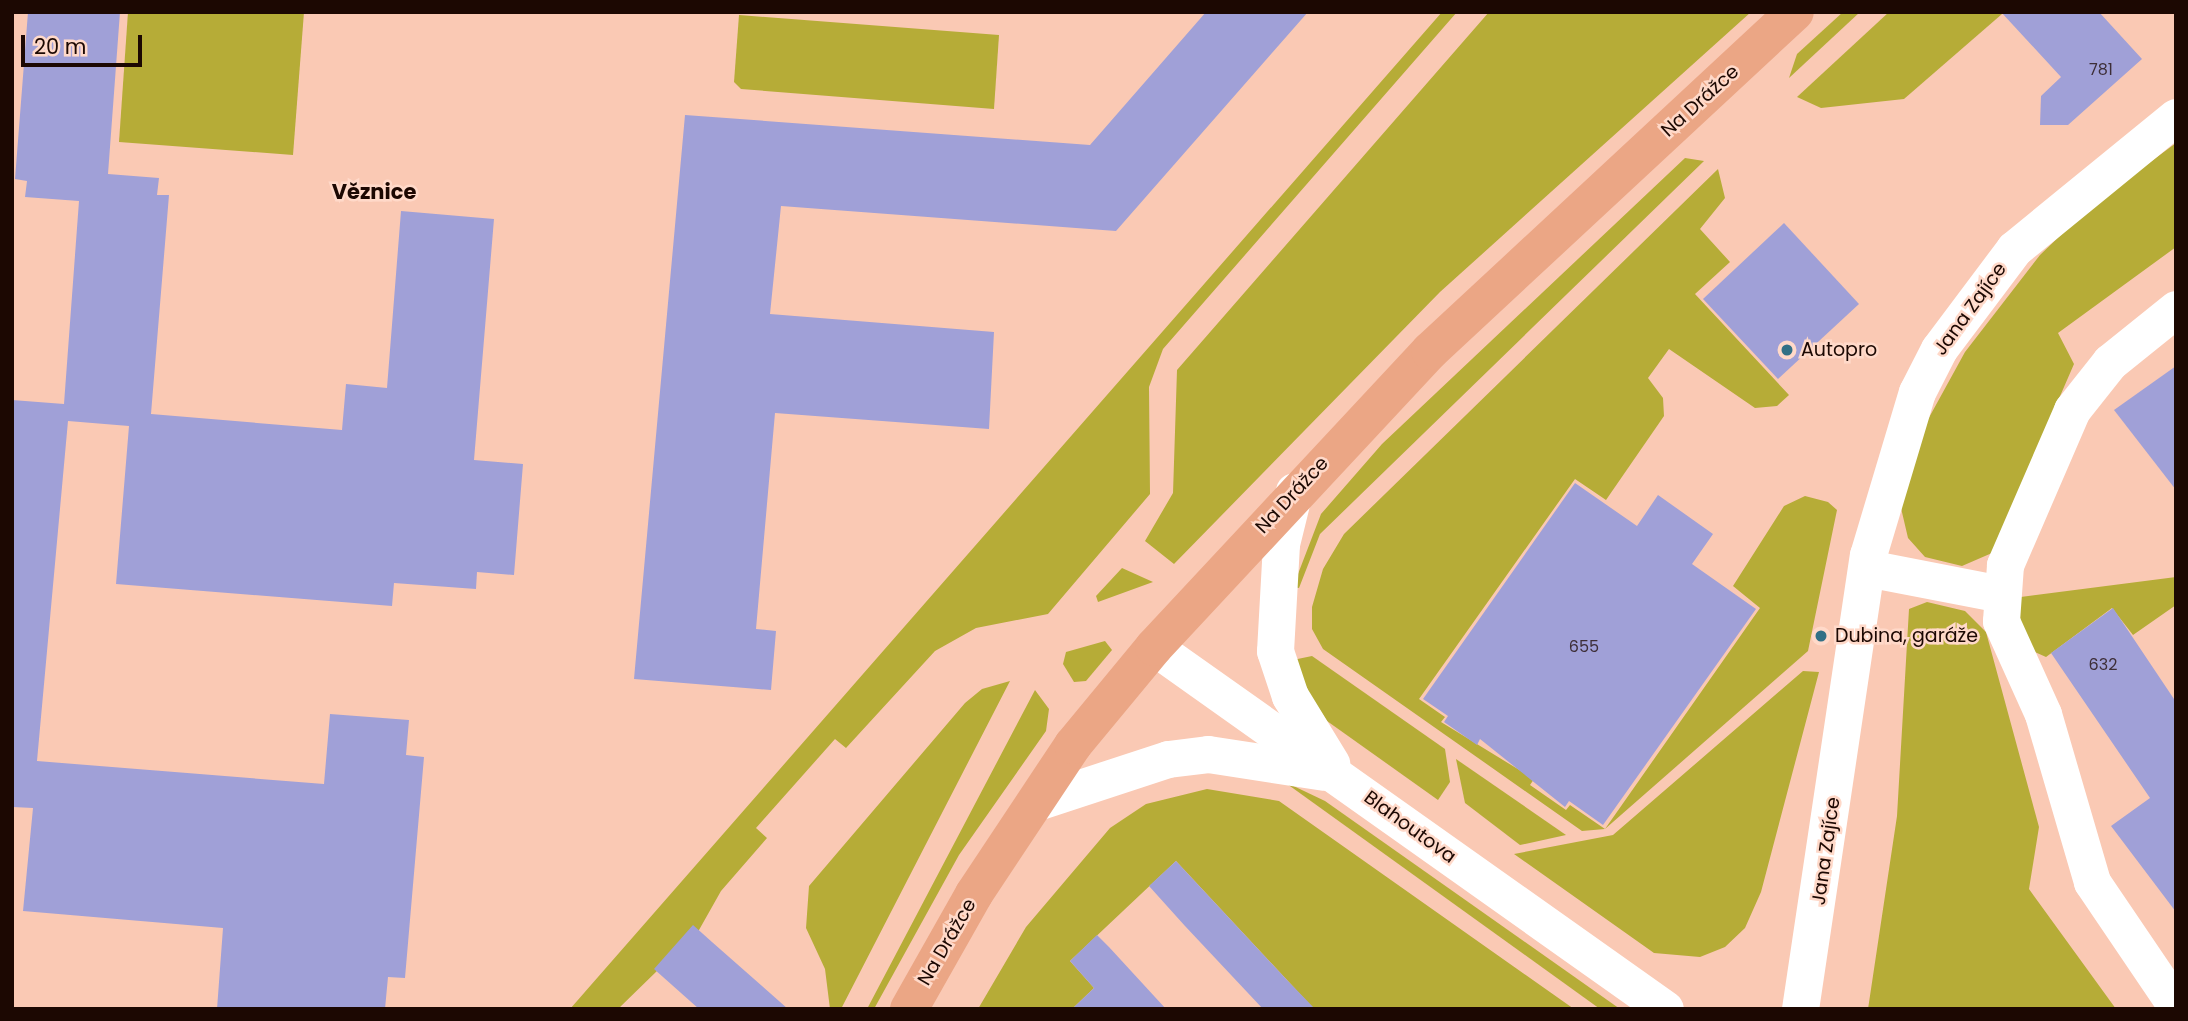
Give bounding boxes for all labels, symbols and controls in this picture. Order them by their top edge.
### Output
scale bar [24,21,145,65]
text: 20 m [34,32,87,61]
street label: Na Drážce [1656,60,1744,142]
house number: 781 [2089,60,2113,80]
district label: Věznice [332,179,416,205]
street label: Jana Zajíce [1929,258,2011,360]
place label: Autopro [1801,339,1877,361]
marker: Autopro [1779,342,1795,358]
street label: Na Drážce [1251,452,1333,538]
place label: Dubina, garáže [1835,625,1978,647]
marker: Dubina, garáže [1813,628,1829,644]
house number: 655 [1569,637,1599,657]
house number: 632 [2089,655,2117,675]
street label: Blahoutova [1360,786,1460,868]
street label: Jana Zajíce [1807,796,1845,906]
street label: Na Drážce [913,894,981,990]

